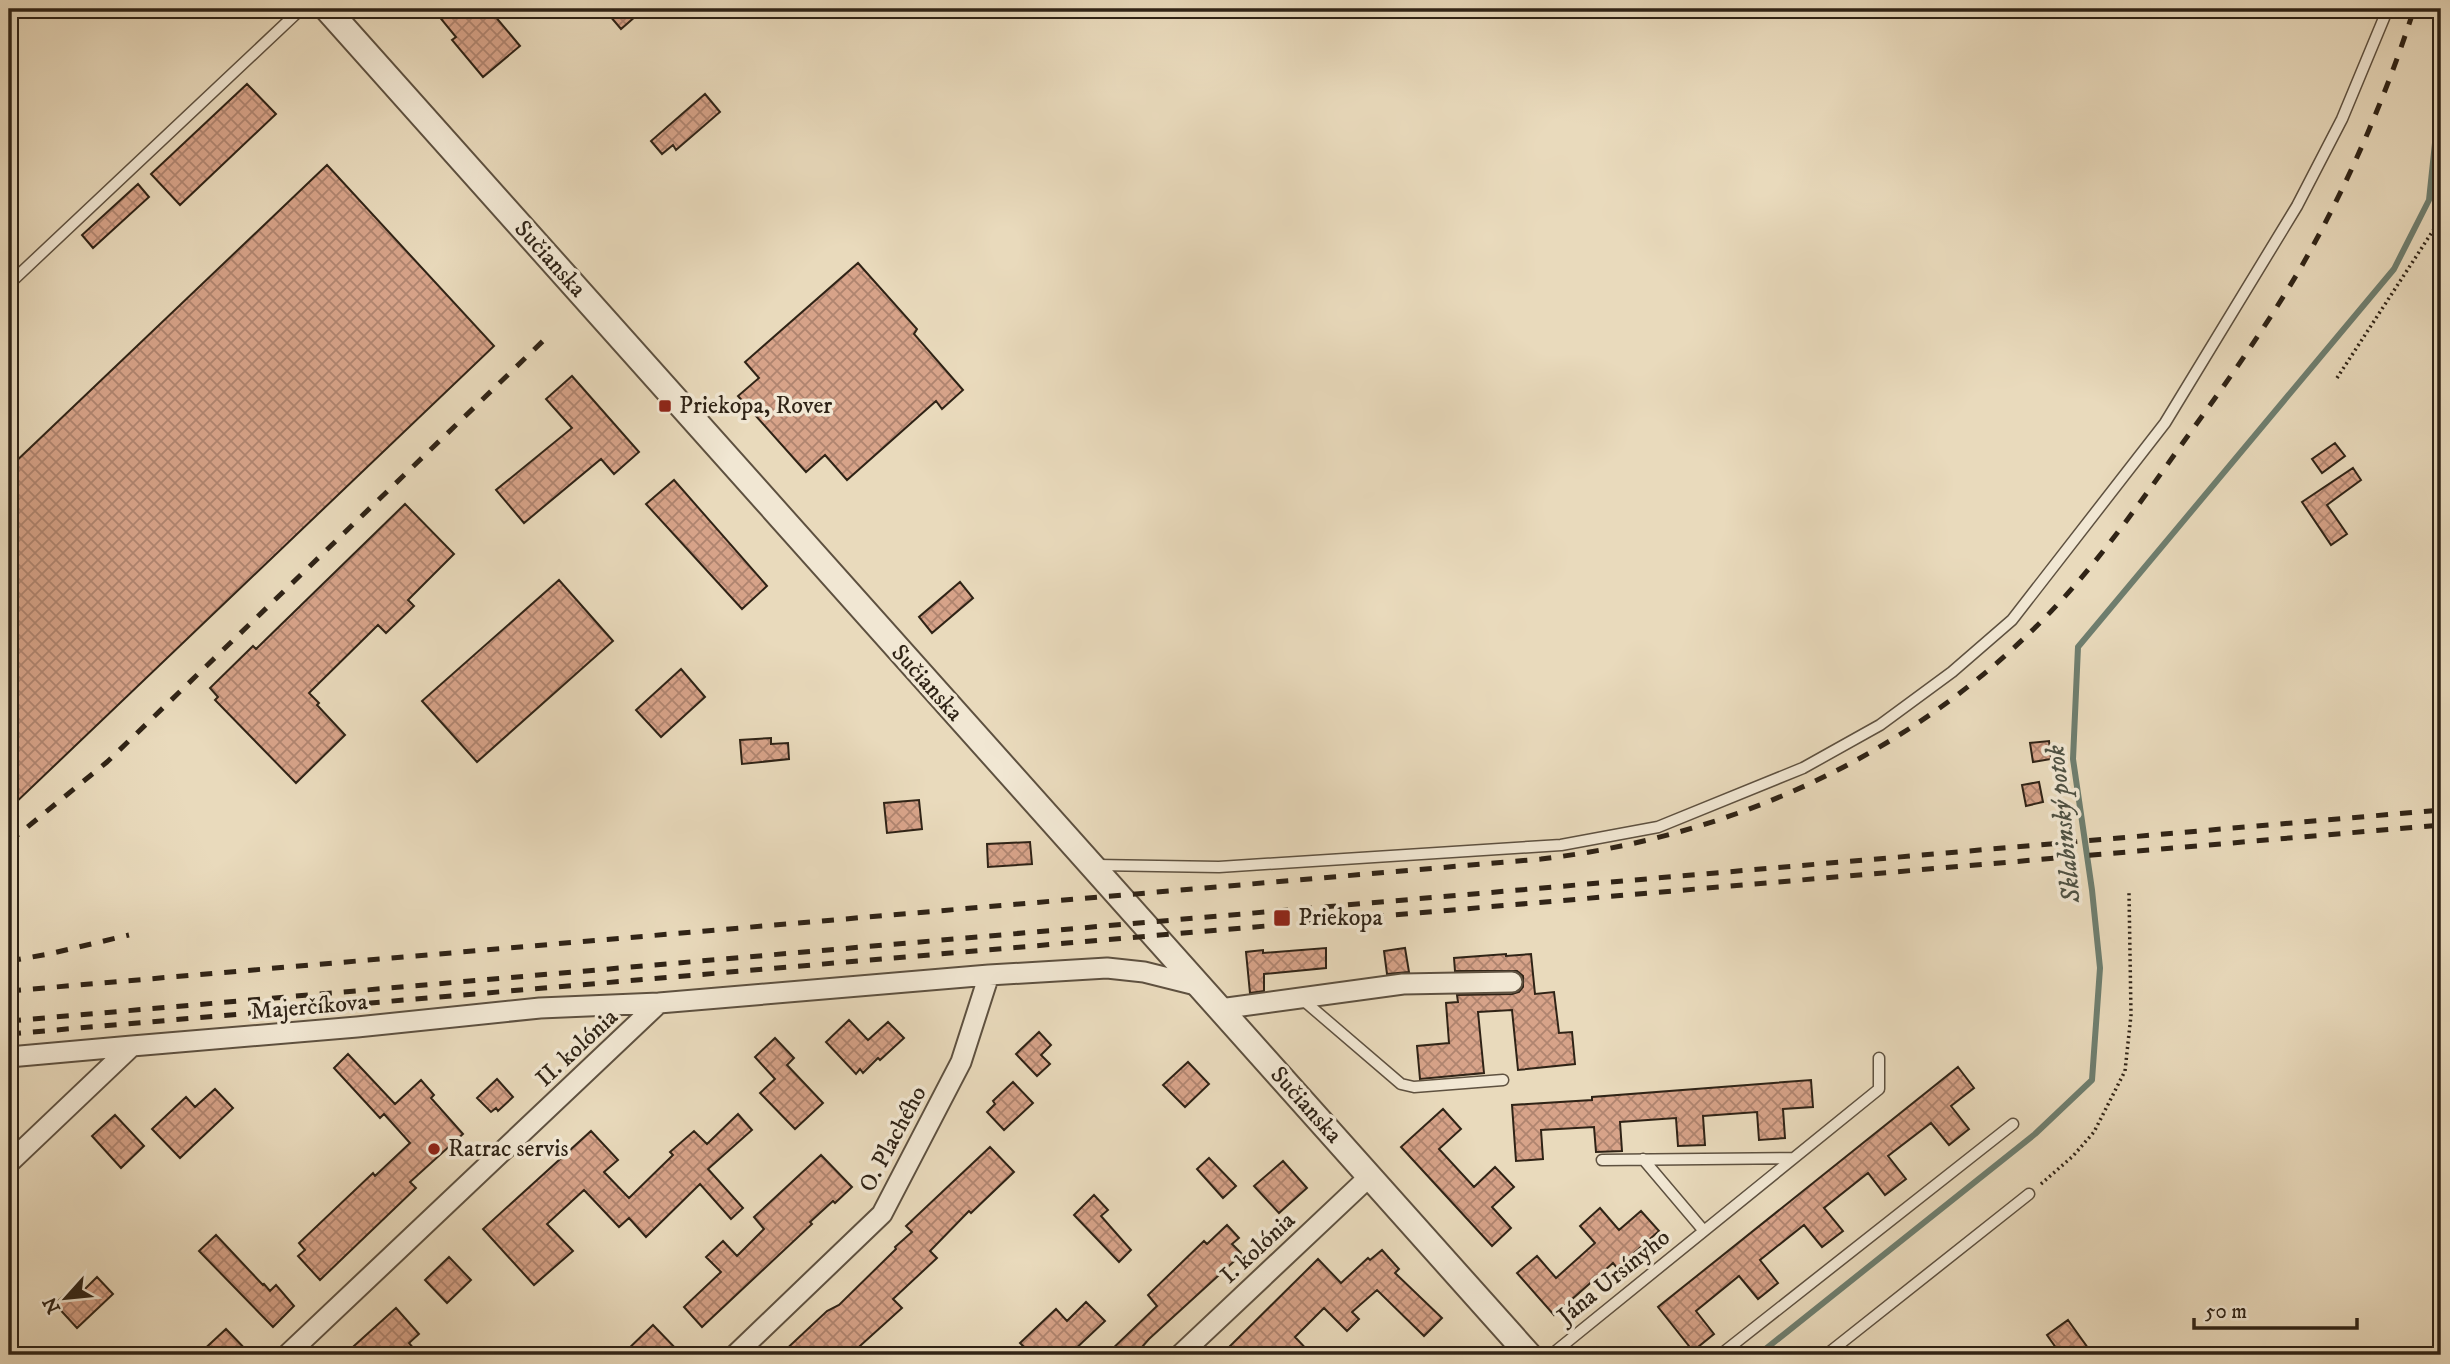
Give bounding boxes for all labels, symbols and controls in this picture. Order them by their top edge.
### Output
street label: Sučianska [508,214,593,304]
place label: Priekopa, Rover [679,391,832,421]
marker: Priekopa, Rover [657,398,673,414]
street label: Sučianska [885,638,970,728]
water label: Sklabinský potok [2039,743,2089,905]
place label: Priekopa [1298,903,1383,933]
marker: Priekopa [1272,908,1292,928]
street label: Majerčíkova [249,987,370,1027]
street label: II. kolónia [530,1002,625,1094]
street label: Sučianska [1264,1060,1349,1150]
street label: O. Plachého [853,1081,933,1197]
place label: Ratrac servis [448,1134,568,1164]
marker: Ratrac servis [426,1141,442,1157]
street label: I. kolónia [1214,1205,1302,1290]
street label: Jána Ursínyho [1550,1223,1676,1333]
north arrow [32,1262,102,1332]
scale bar [2194,1287,2357,1331]
text: N [38,1293,66,1317]
text: 50 m [2205,1299,2247,1325]

